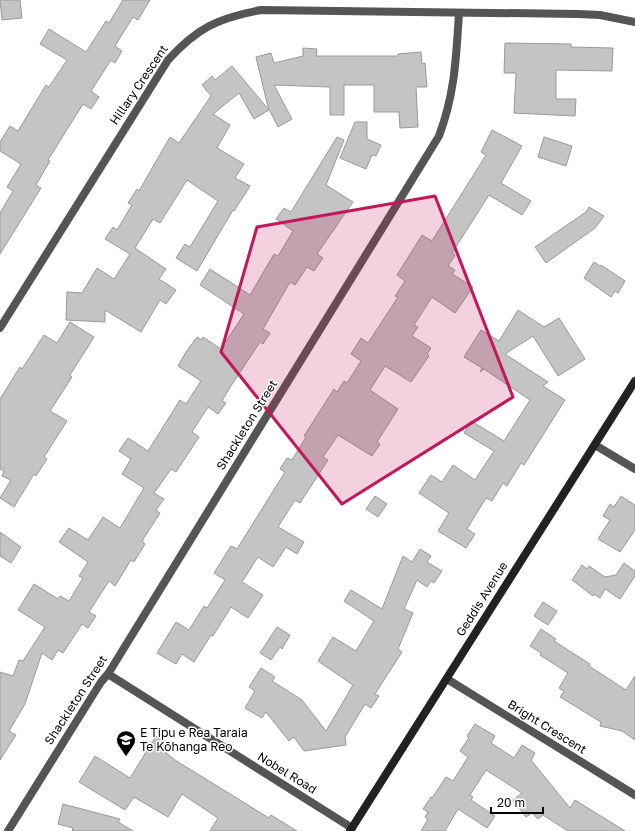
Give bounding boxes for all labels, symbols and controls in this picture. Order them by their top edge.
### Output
street label: Hillary Crescent [106,42,171,128]
street label: Shackleton Street [213,377,281,473]
street label: Geddis Avenue [453,559,511,639]
street label: Shackleton Street [41,652,110,747]
street label: Bright Crescent [505,696,590,757]
place label: E Tipu e Rea Taraia Te Kōhanga Reo [140,725,248,754]
school or university icon: E Tipu e Rea Taraia Te Kōhanga Reo [115,729,137,757]
street label: Nobel Road [255,748,320,797]
scale bar [491,789,543,815]
text: 20 m [497,795,525,810]

